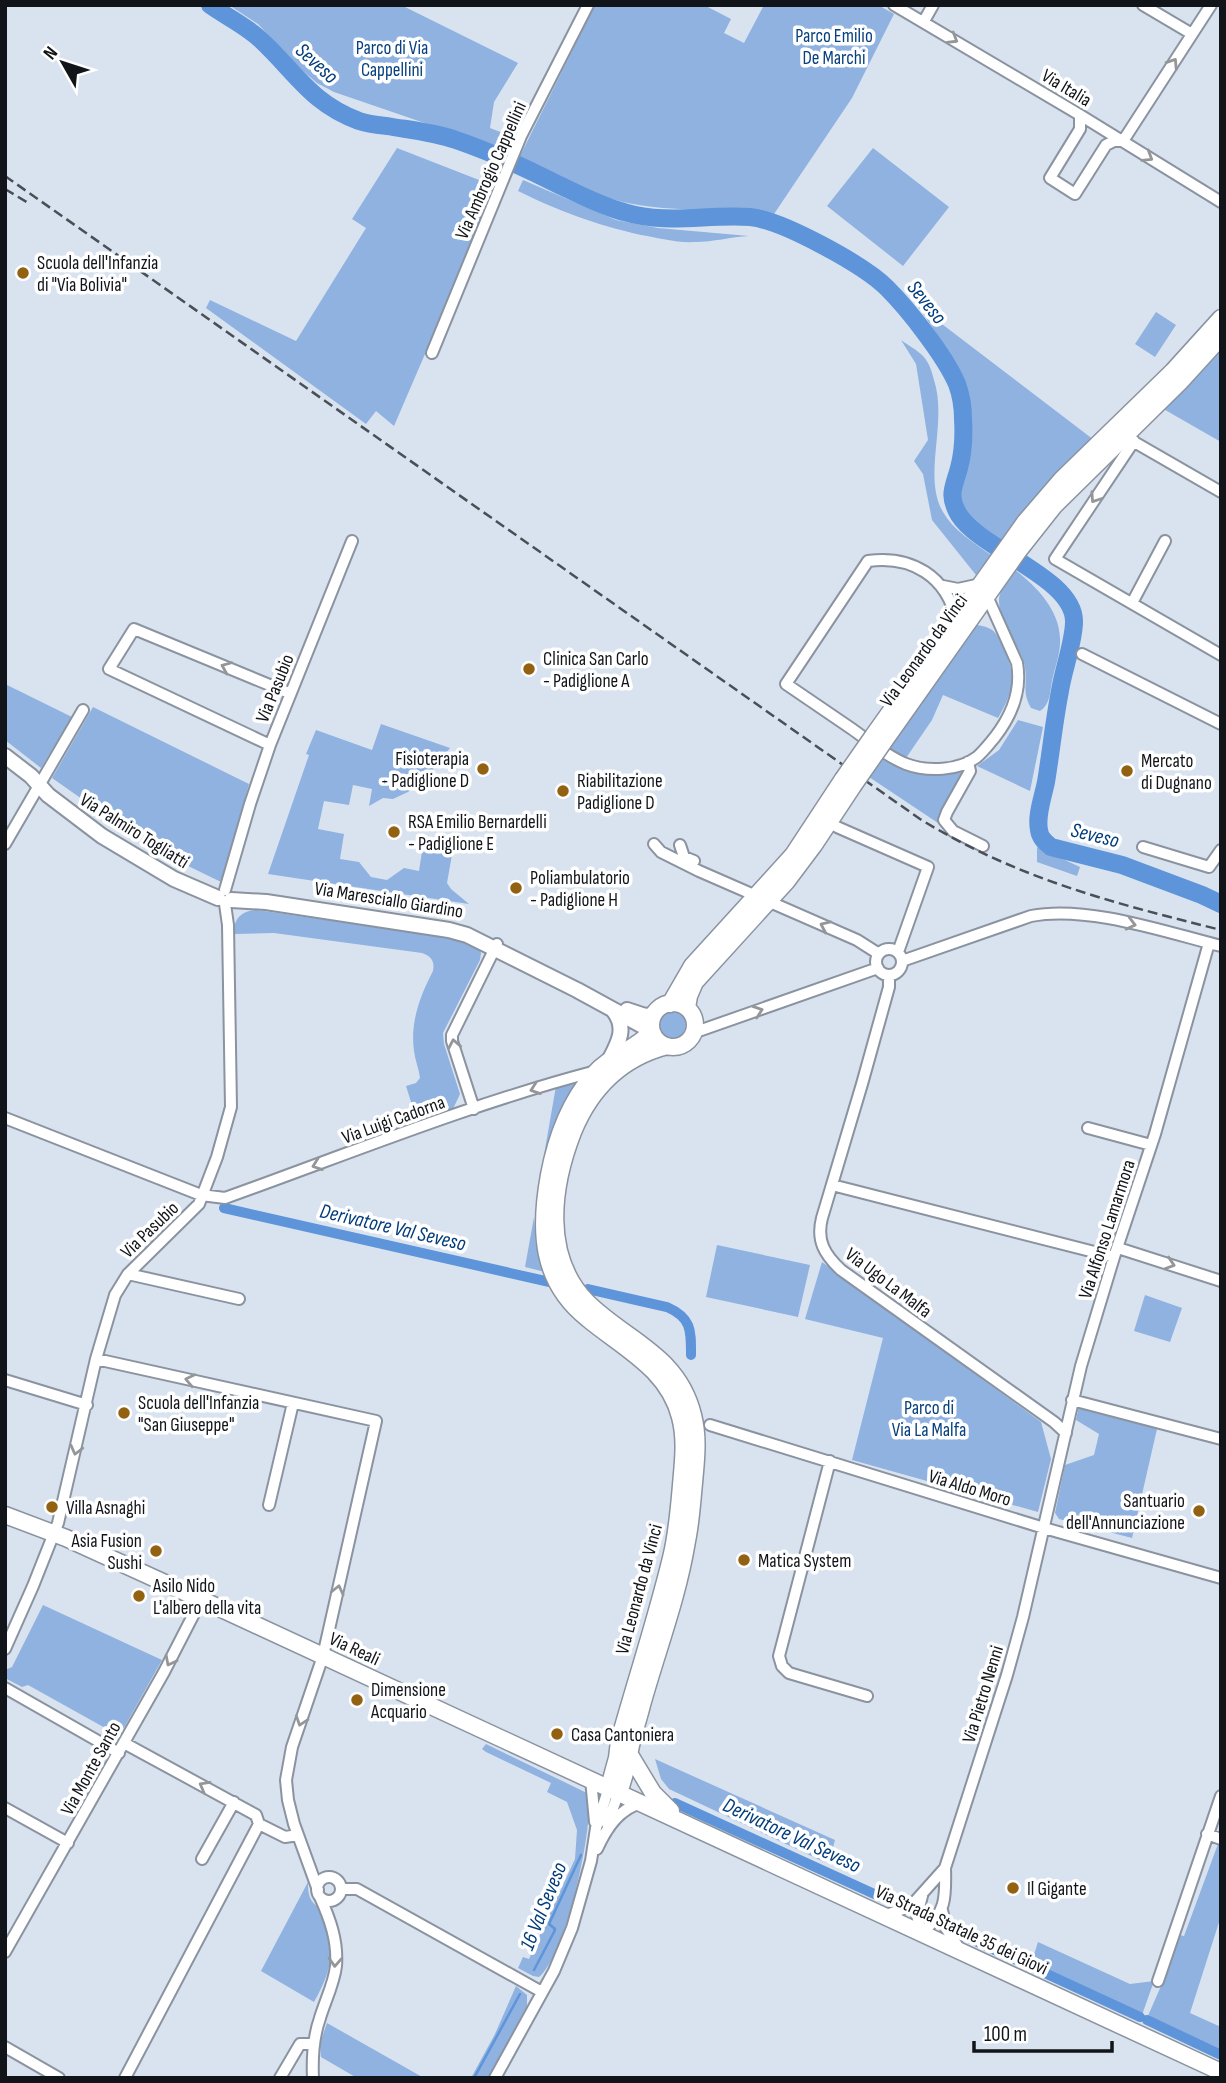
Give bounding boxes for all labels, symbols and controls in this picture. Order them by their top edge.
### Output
park label: Parco Emilio De Marchi [795,25,873,70]
north arrow [28,28,98,98]
one-way arrow [946,31,959,44]
park label: Parco di Via Cappellini [356,37,428,82]
water label: Seveso [290,38,343,89]
text: N [39,42,63,64]
one-way arrow [1165,58,1178,71]
street label: Via Italia [1037,65,1095,112]
street label: Via Ambrogio Cappellini [451,98,532,243]
one-way arrow [1140,148,1153,161]
place label: Scuola dell'Infanzia di "Via Bolivia" [37,252,158,297]
marker: Scuola dell'Infanzia di "Via Bolivia" [15,265,31,281]
water label: Seveso [902,276,952,329]
one-way arrow [1091,490,1103,503]
street label: Via Leonardo da Vinci [876,590,973,712]
place label: Clinica San Carlo - Padiglione A [543,648,649,693]
street label: Via Pasubio [251,651,299,726]
marker: Clinica San Carlo - Padiglione A [521,661,537,677]
one-way arrow [221,662,233,676]
place label: Fisioterapia - Padiglione D [381,748,469,793]
place label: Mercato di Dugnano [1141,750,1212,795]
marker: Fisioterapia - Padiglione D [475,761,491,777]
marker: Mercato di Dugnano [1119,763,1135,779]
place label: Riabilitazione Padiglione D [577,770,663,815]
marker: Riabilitazione Padiglione D [555,783,571,799]
street label: Via Palmiro Togliatti [75,789,193,874]
place label: RSA Emilio Bernardelli - Padiglione E [408,811,547,856]
water label: Seveso [1068,817,1122,854]
marker: RSA Emilio Bernardelli - Padiglione E [386,824,402,840]
place label: Poliambulatorio - Padiglione H [530,867,630,912]
street label: Via Maresciallo Giardino [313,877,465,924]
marker: Poliambulatorio - Padiglione H [508,880,524,896]
one-way arrow [1124,916,1136,930]
one-way arrow [820,920,832,934]
one-way arrow [751,1005,763,1019]
one-way arrow [447,1038,462,1050]
one-way arrow [529,1081,542,1095]
street label: Via Luigi Cadorna [339,1091,448,1150]
one-way arrow [312,1156,324,1170]
street label: Via Alfonso Lamarmora [1074,1157,1141,1302]
street label: Via Pasubio [116,1197,184,1263]
water label: Derivatore Val Seveso [318,1199,469,1257]
street label: Via Ugo La Malfa [840,1243,936,1323]
one-way arrow [1163,1256,1175,1271]
one-way arrow [184,1373,196,1388]
place label: Scuola dell'Infanzia "San Giuseppe" [138,1392,259,1437]
park label: Parco di Via La Malfa [892,1397,966,1442]
marker: Scuola dell'Infanzia "San Giuseppe" [116,1405,132,1421]
one-way arrow [70,1443,84,1455]
street label: Via Aldo Moro [925,1465,1014,1512]
place label: Santuario dell'Annunciazione [1066,1490,1185,1535]
place label: Villa Asnaghi [66,1497,145,1520]
marker: Villa Asnaghi [44,1499,60,1515]
marker: Santuario dell'Annunciazione [1191,1503,1207,1519]
street label: Via Leonardo da Vinci [611,1522,668,1657]
place label: Asia Fusion Sushi [71,1530,142,1575]
marker: Asia Fusion Sushi [148,1543,164,1559]
place label: Matica System [758,1550,851,1573]
marker: Matica System [736,1552,752,1568]
place label: Asilo Nido L'albero della vita [152,1575,261,1620]
one-way arrow [329,1584,344,1596]
marker: Asilo Nido L'albero della vita [131,1588,147,1604]
street label: Via Reali [325,1628,383,1671]
street label: Via Pietro Nenni [958,1643,1009,1746]
one-way arrow [165,1654,179,1666]
place label: Dimensione Acquario [370,1679,446,1724]
marker: Dimensione Acquario [349,1692,365,1708]
one-way arrow [295,1714,309,1727]
street label: Via Monte Santo [56,1718,126,1820]
place label: Casa Cantoniera [571,1724,674,1747]
marker: Casa Cantoniera [549,1726,565,1742]
one-way arrow [199,1781,212,1795]
water label: Derivatore Val Seveso [719,1793,865,1878]
water label: 16 Val Seveso [515,1858,573,1954]
place label: Il Gigante [1027,1878,1087,1901]
street label: Via Strada Statale 35 dei Giovi [871,1880,1051,1980]
marker: Il Gigante [1005,1880,1021,1896]
one-way arrow [328,1957,343,1968]
scale bar [974,2010,1112,2054]
text: 100 m [984,2022,1027,2047]

